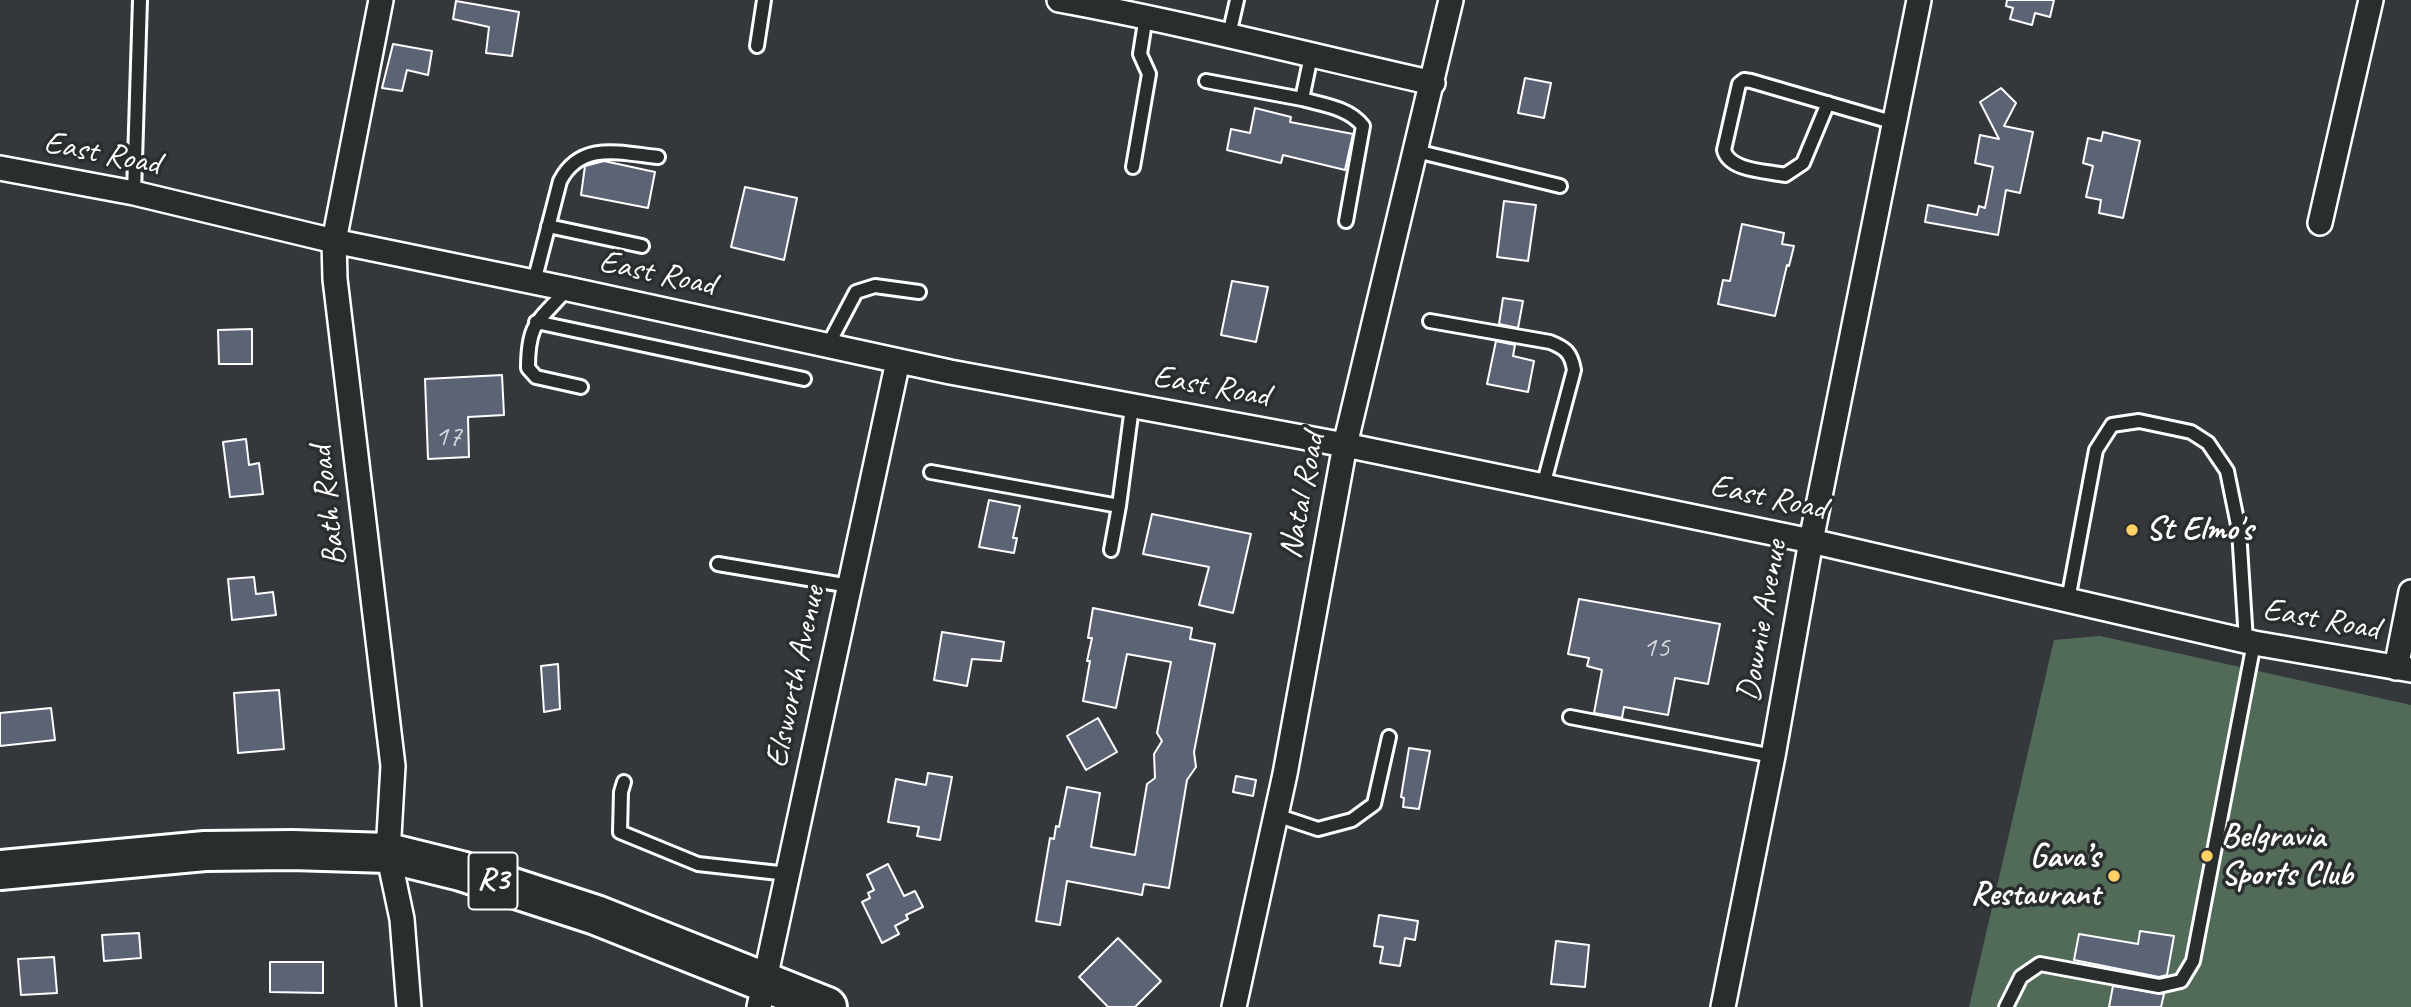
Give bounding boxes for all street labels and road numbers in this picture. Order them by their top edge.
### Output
street label: East Road [41,123,163,185]
street label: East Road [596,242,718,306]
street label: East Road [1150,357,1272,417]
street label: Natal Road [1271,430,1335,562]
street label: Bath Road [302,444,356,568]
street label: East Road [1707,466,1829,530]
street label: Downie Avenue [1729,537,1797,705]
street label: Elsworth Avenue [757,583,835,771]
street label: East Road [2260,590,2382,650]
road number: R3 [468,852,518,910]

